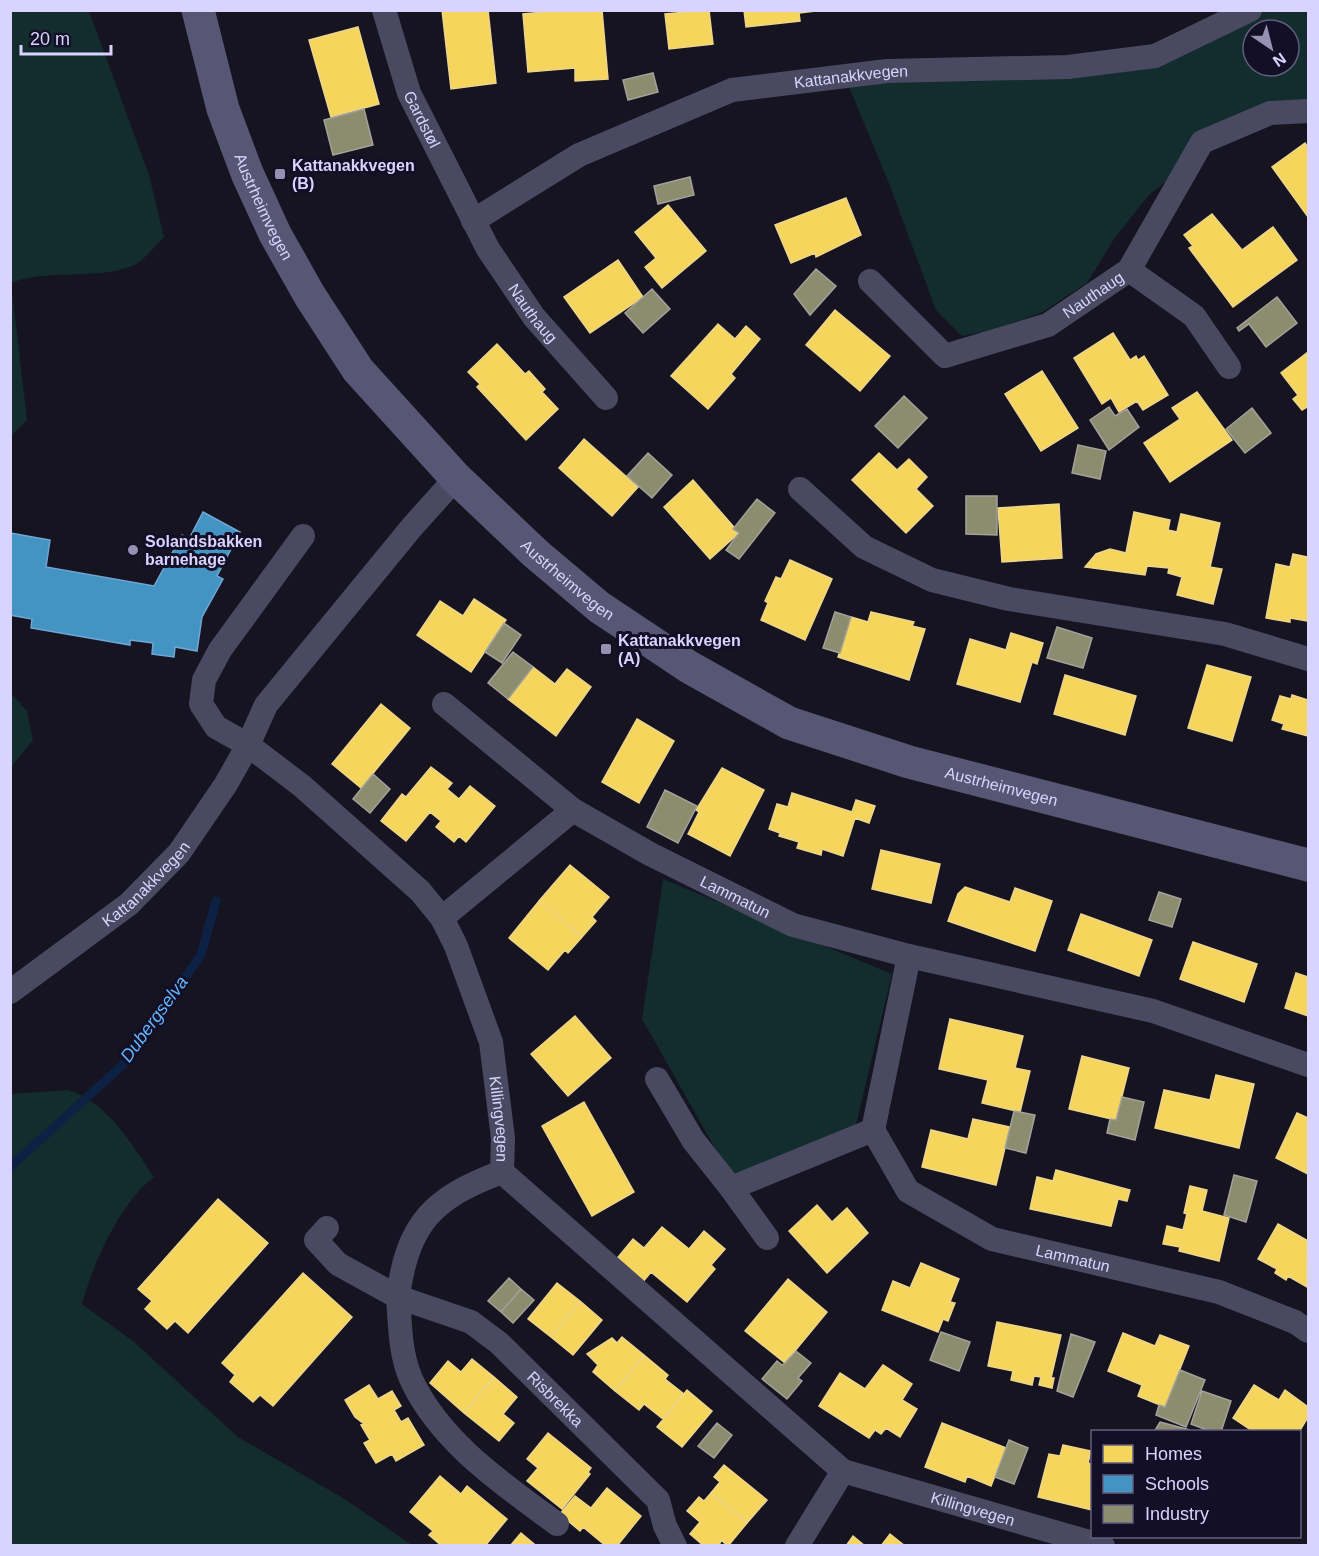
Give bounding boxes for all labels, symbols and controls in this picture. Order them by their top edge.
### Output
scale bar [21,18,111,56]
north arrow [1241,18,1301,78]
text: 20 m [30,29,70,49]
text: N [1270,50,1289,70]
street label: Kattanakkvegen [793,62,908,91]
street label: Gardstøl [401,88,444,150]
street label: Austrheimvegen [232,151,296,263]
place label: Kattanakkvegen (B) [292,157,415,192]
marker: Kattanakkvegen (B) [273,167,287,181]
street label: Nauthaug [1059,268,1126,321]
street label: Nauthaug [505,280,561,346]
place label: Solandsbakken barnehage [145,533,262,568]
street label: Austrheimvegen [518,536,617,623]
marker: Solandsbakken barnehage [126,543,140,557]
place label: Kattanakkvegen (A) [618,632,741,667]
marker: Kattanakkvegen (A) [599,642,613,656]
street label: Austrheimvegen [943,763,1060,809]
street label: Kattanakkvegen [99,838,193,930]
street label: Lammatun [698,872,773,921]
water label: Dubergselva [116,972,192,1066]
street label: Killingvegen [487,1075,512,1162]
street label: Lammatun [1034,1241,1112,1275]
street label: Risbrekka [524,1368,587,1430]
legend [1091,1430,1301,1538]
text: Homes [1145,1444,1202,1464]
text: Schools [1145,1474,1209,1494]
street label: Killingvegen [929,1488,1017,1529]
text: Industry [1145,1504,1209,1524]

